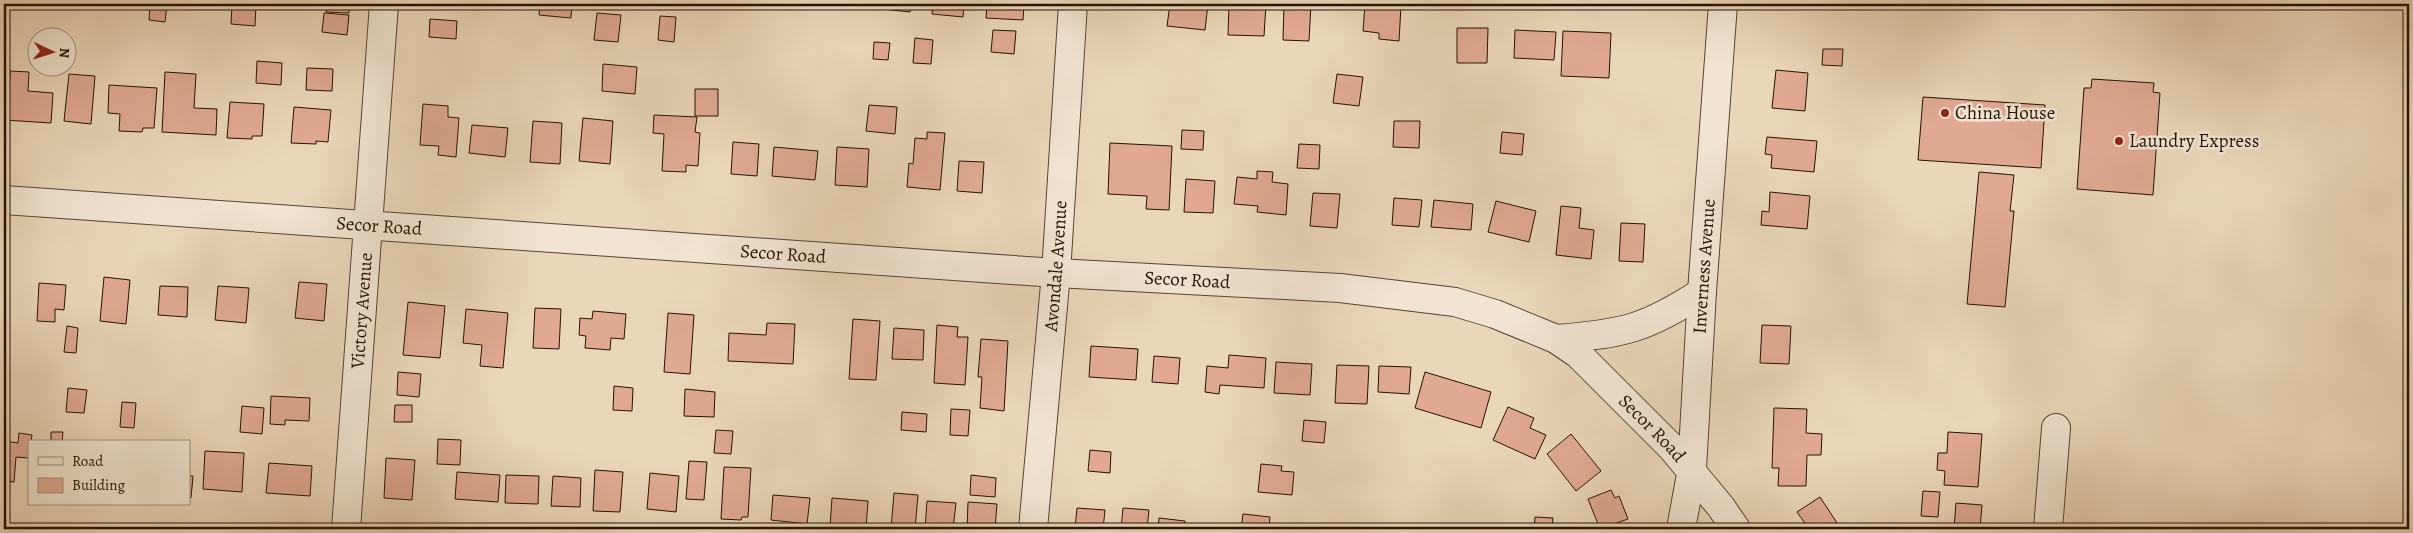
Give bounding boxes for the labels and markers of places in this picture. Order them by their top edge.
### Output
place label: China House [1955,100,2055,126]
marker: China House [1939,107,1951,119]
place label: Laundry Express [2129,128,2259,154]
marker: Laundry Express [2113,135,2125,147]

